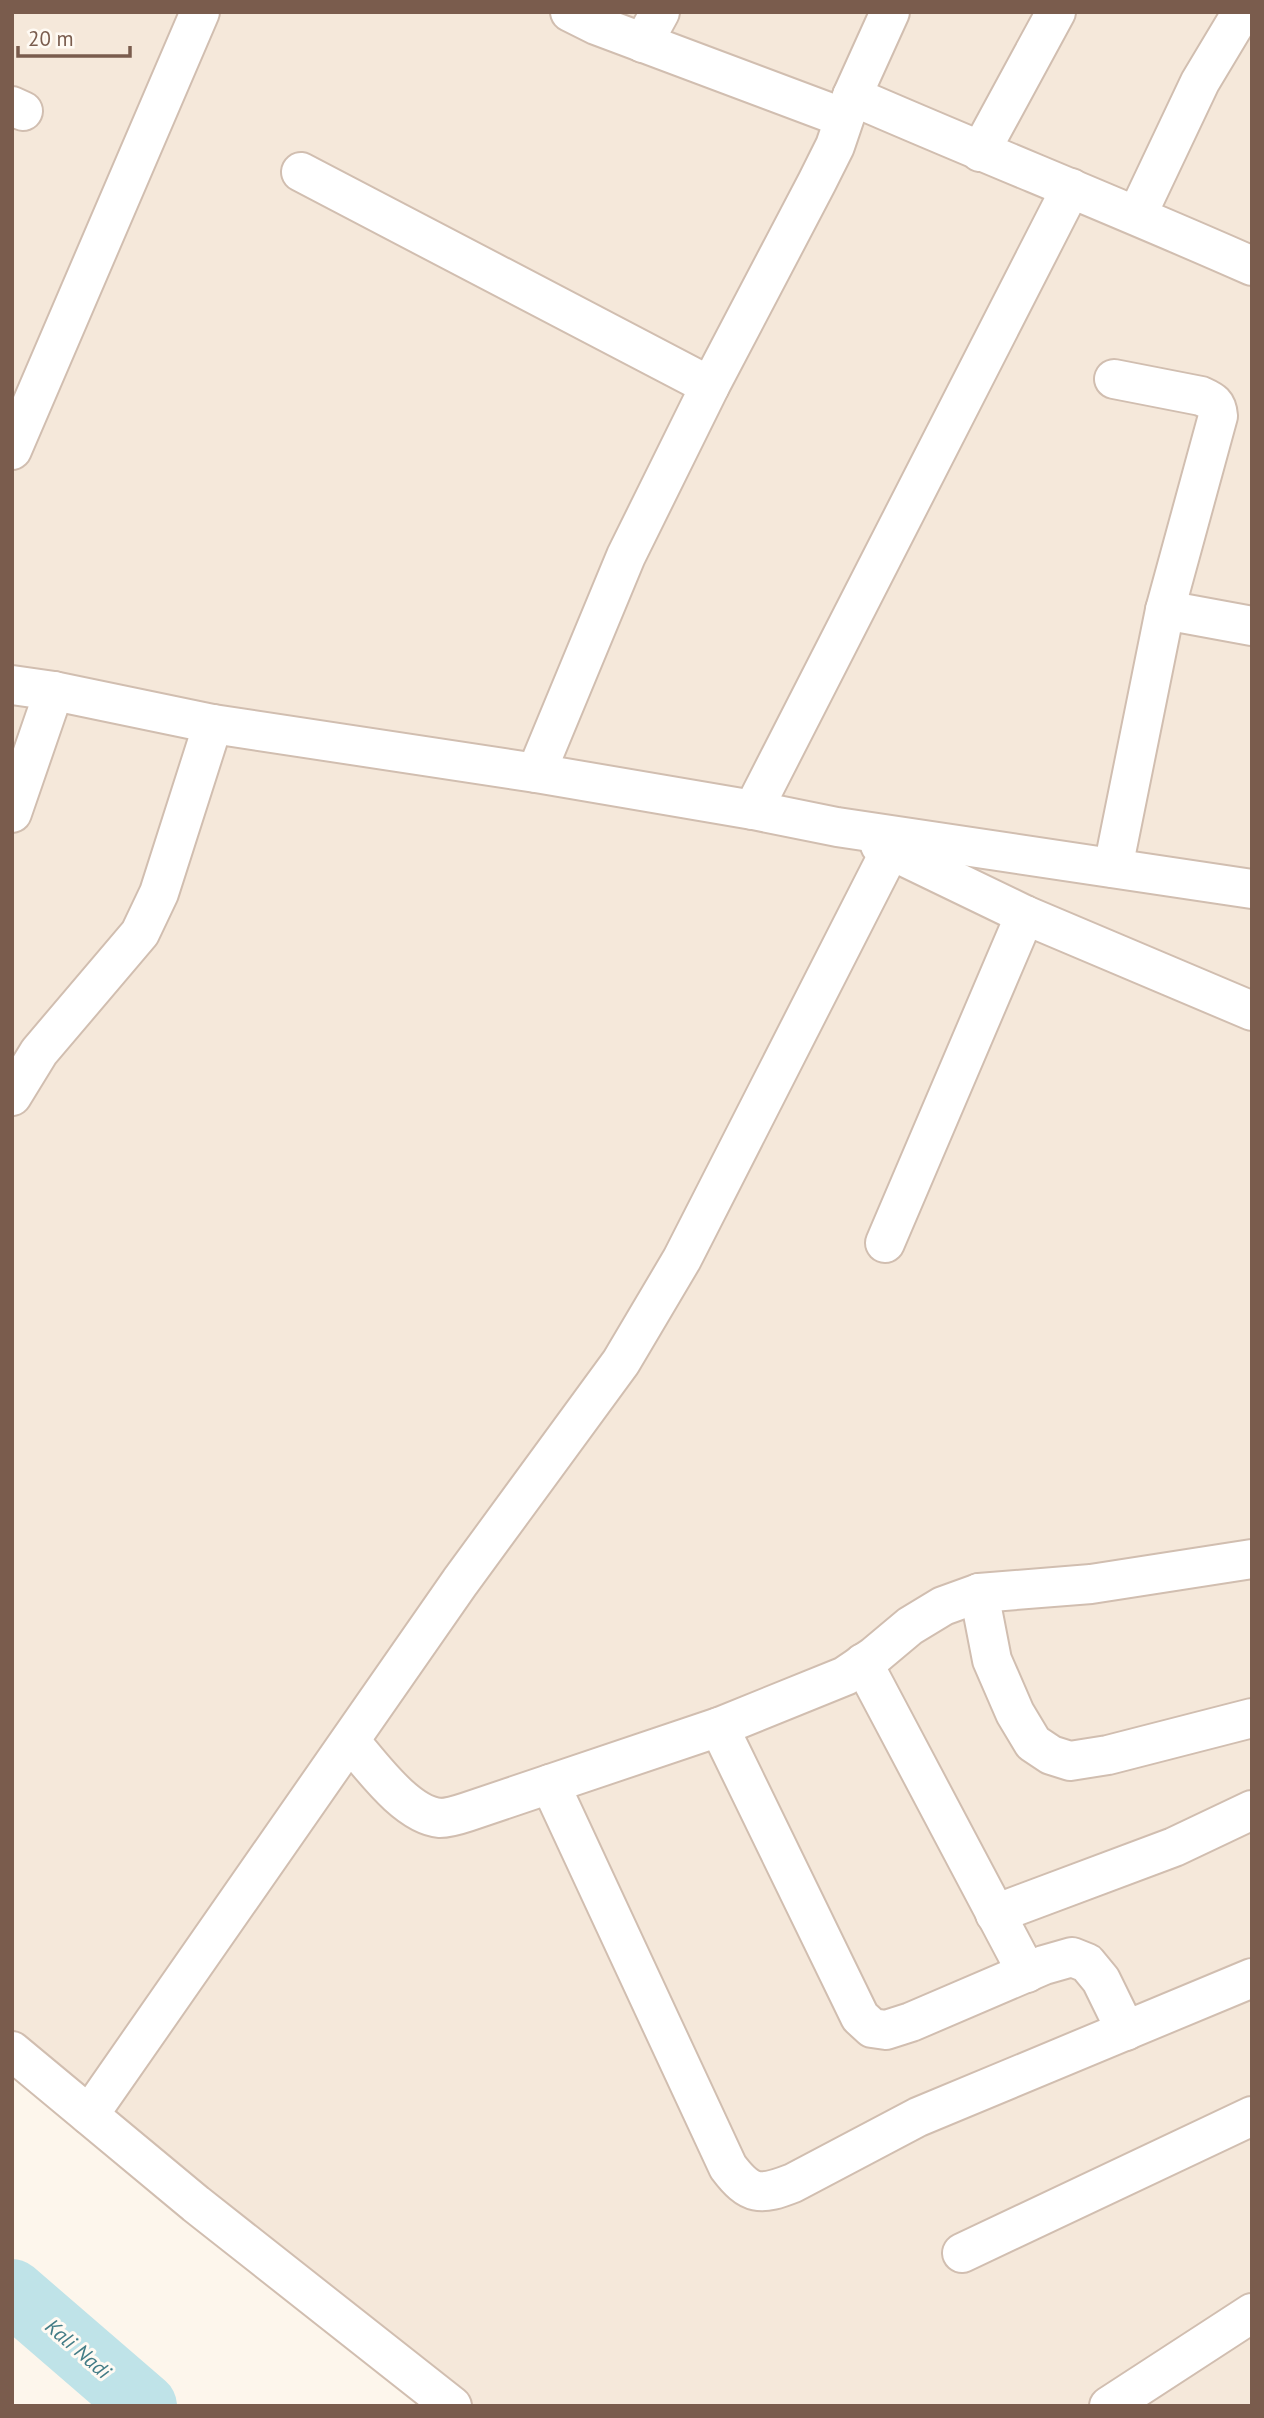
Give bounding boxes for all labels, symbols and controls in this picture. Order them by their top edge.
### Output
scale bar [18,14,130,58]
text: 20 m [28,25,74,52]
water label: Kali Nadi [40,2313,117,2385]

